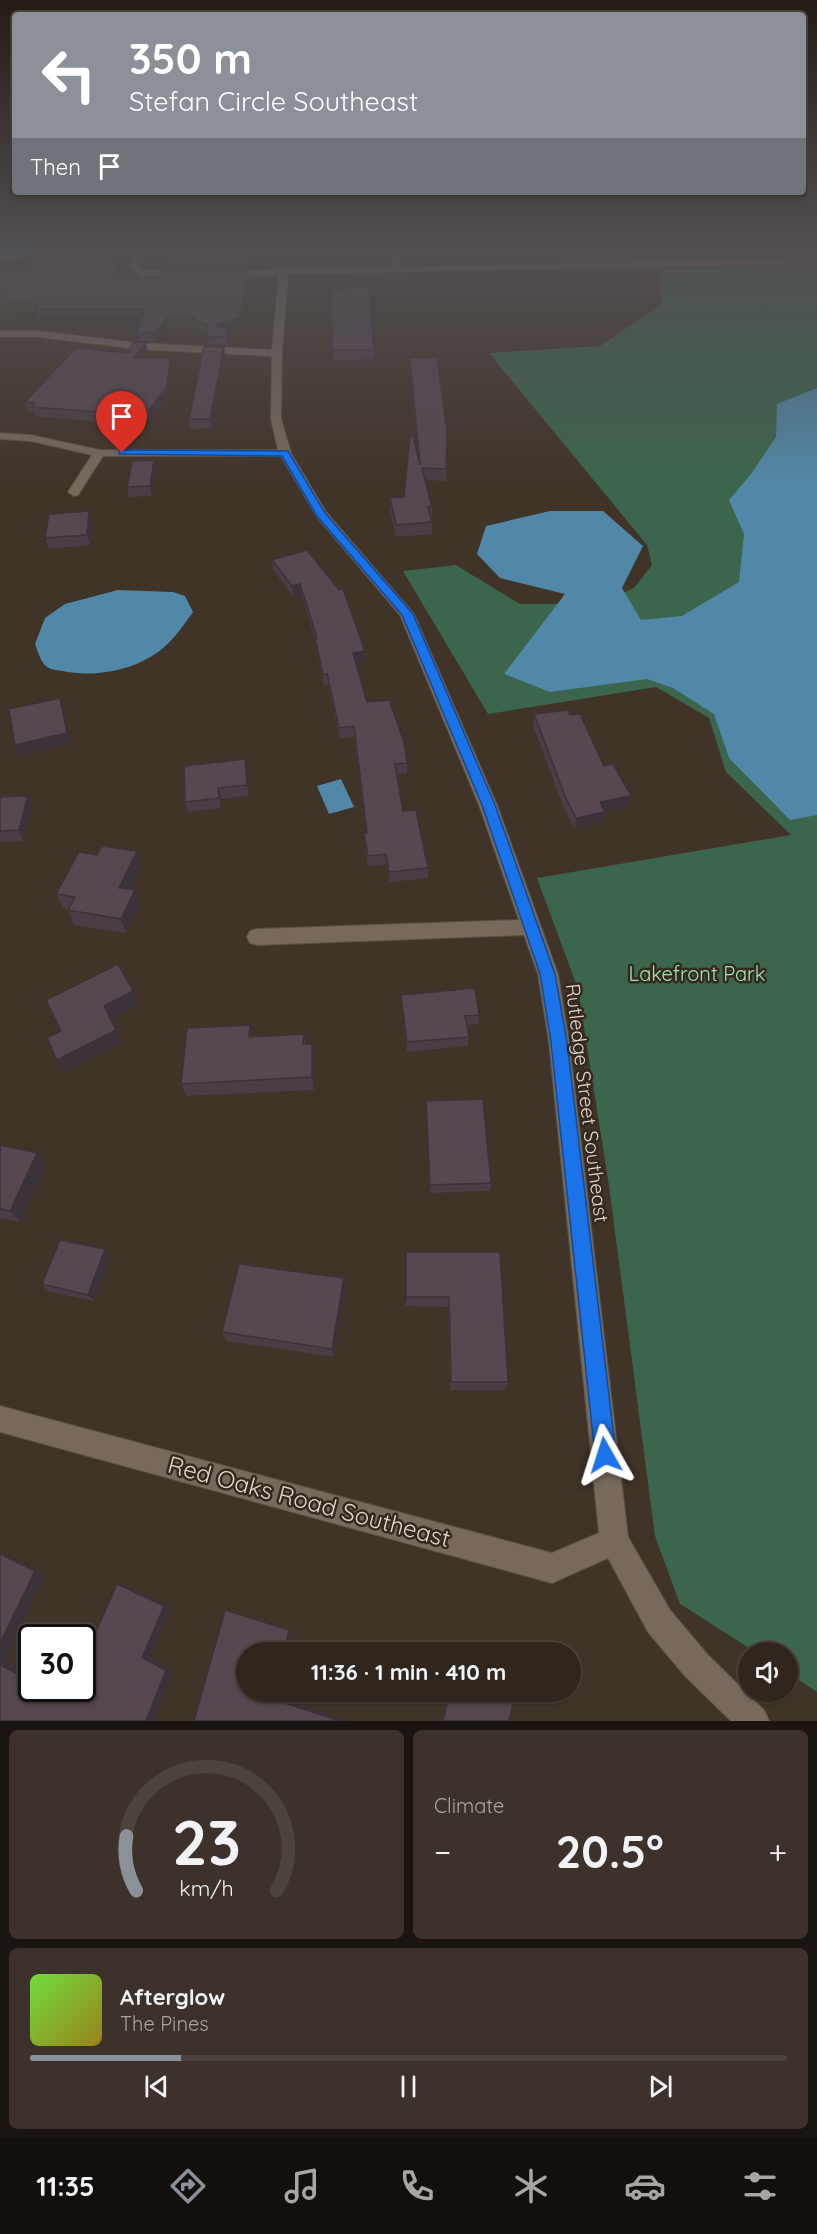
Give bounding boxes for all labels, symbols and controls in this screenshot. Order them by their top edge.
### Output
text: 350 m [129,32,252,85]
icon: left [30,36,108,114]
text: Stefan Circle Southeast [129,84,418,118]
icon: arrive [93,150,126,183]
text: Then [30,153,81,181]
pin [96,391,147,453]
icon: arrive [105,400,138,433]
park label: Lakefront Park [629,961,766,986]
street label: Rutledge Street Southeast [560,982,615,1224]
position arrow [573,1423,637,1487]
street label: Red Oaks Road Southeast [165,1449,454,1553]
speed limit sign: 30 [18,1624,96,1702]
map controls [738,1642,798,1702]
button: sound [738,1642,798,1702]
text: 11:36 · 1 min · 410 m [311,1658,506,1686]
text: Climate [434,1793,504,1818]
text: 23 [172,1803,241,1881]
text: 20.5° [556,1823,664,1879]
text: − [434,1831,451,1872]
text: + [768,1831,787,1872]
text: km/h [179,1876,234,1902]
text: Afterglow [120,1983,225,2011]
text: The Pines [120,2011,209,2036]
icon: previous [140,2070,173,2103]
icon: pause [392,2070,425,2103]
icon: next [644,2070,677,2103]
icon: directions [167,2165,209,2207]
icon: music [281,2165,323,2207]
icon: phone [396,2165,438,2207]
icon: climate [510,2165,552,2207]
icon: car [624,2165,666,2207]
icon: filters [739,2165,781,2207]
text: 11:35 [36,2169,95,2203]

